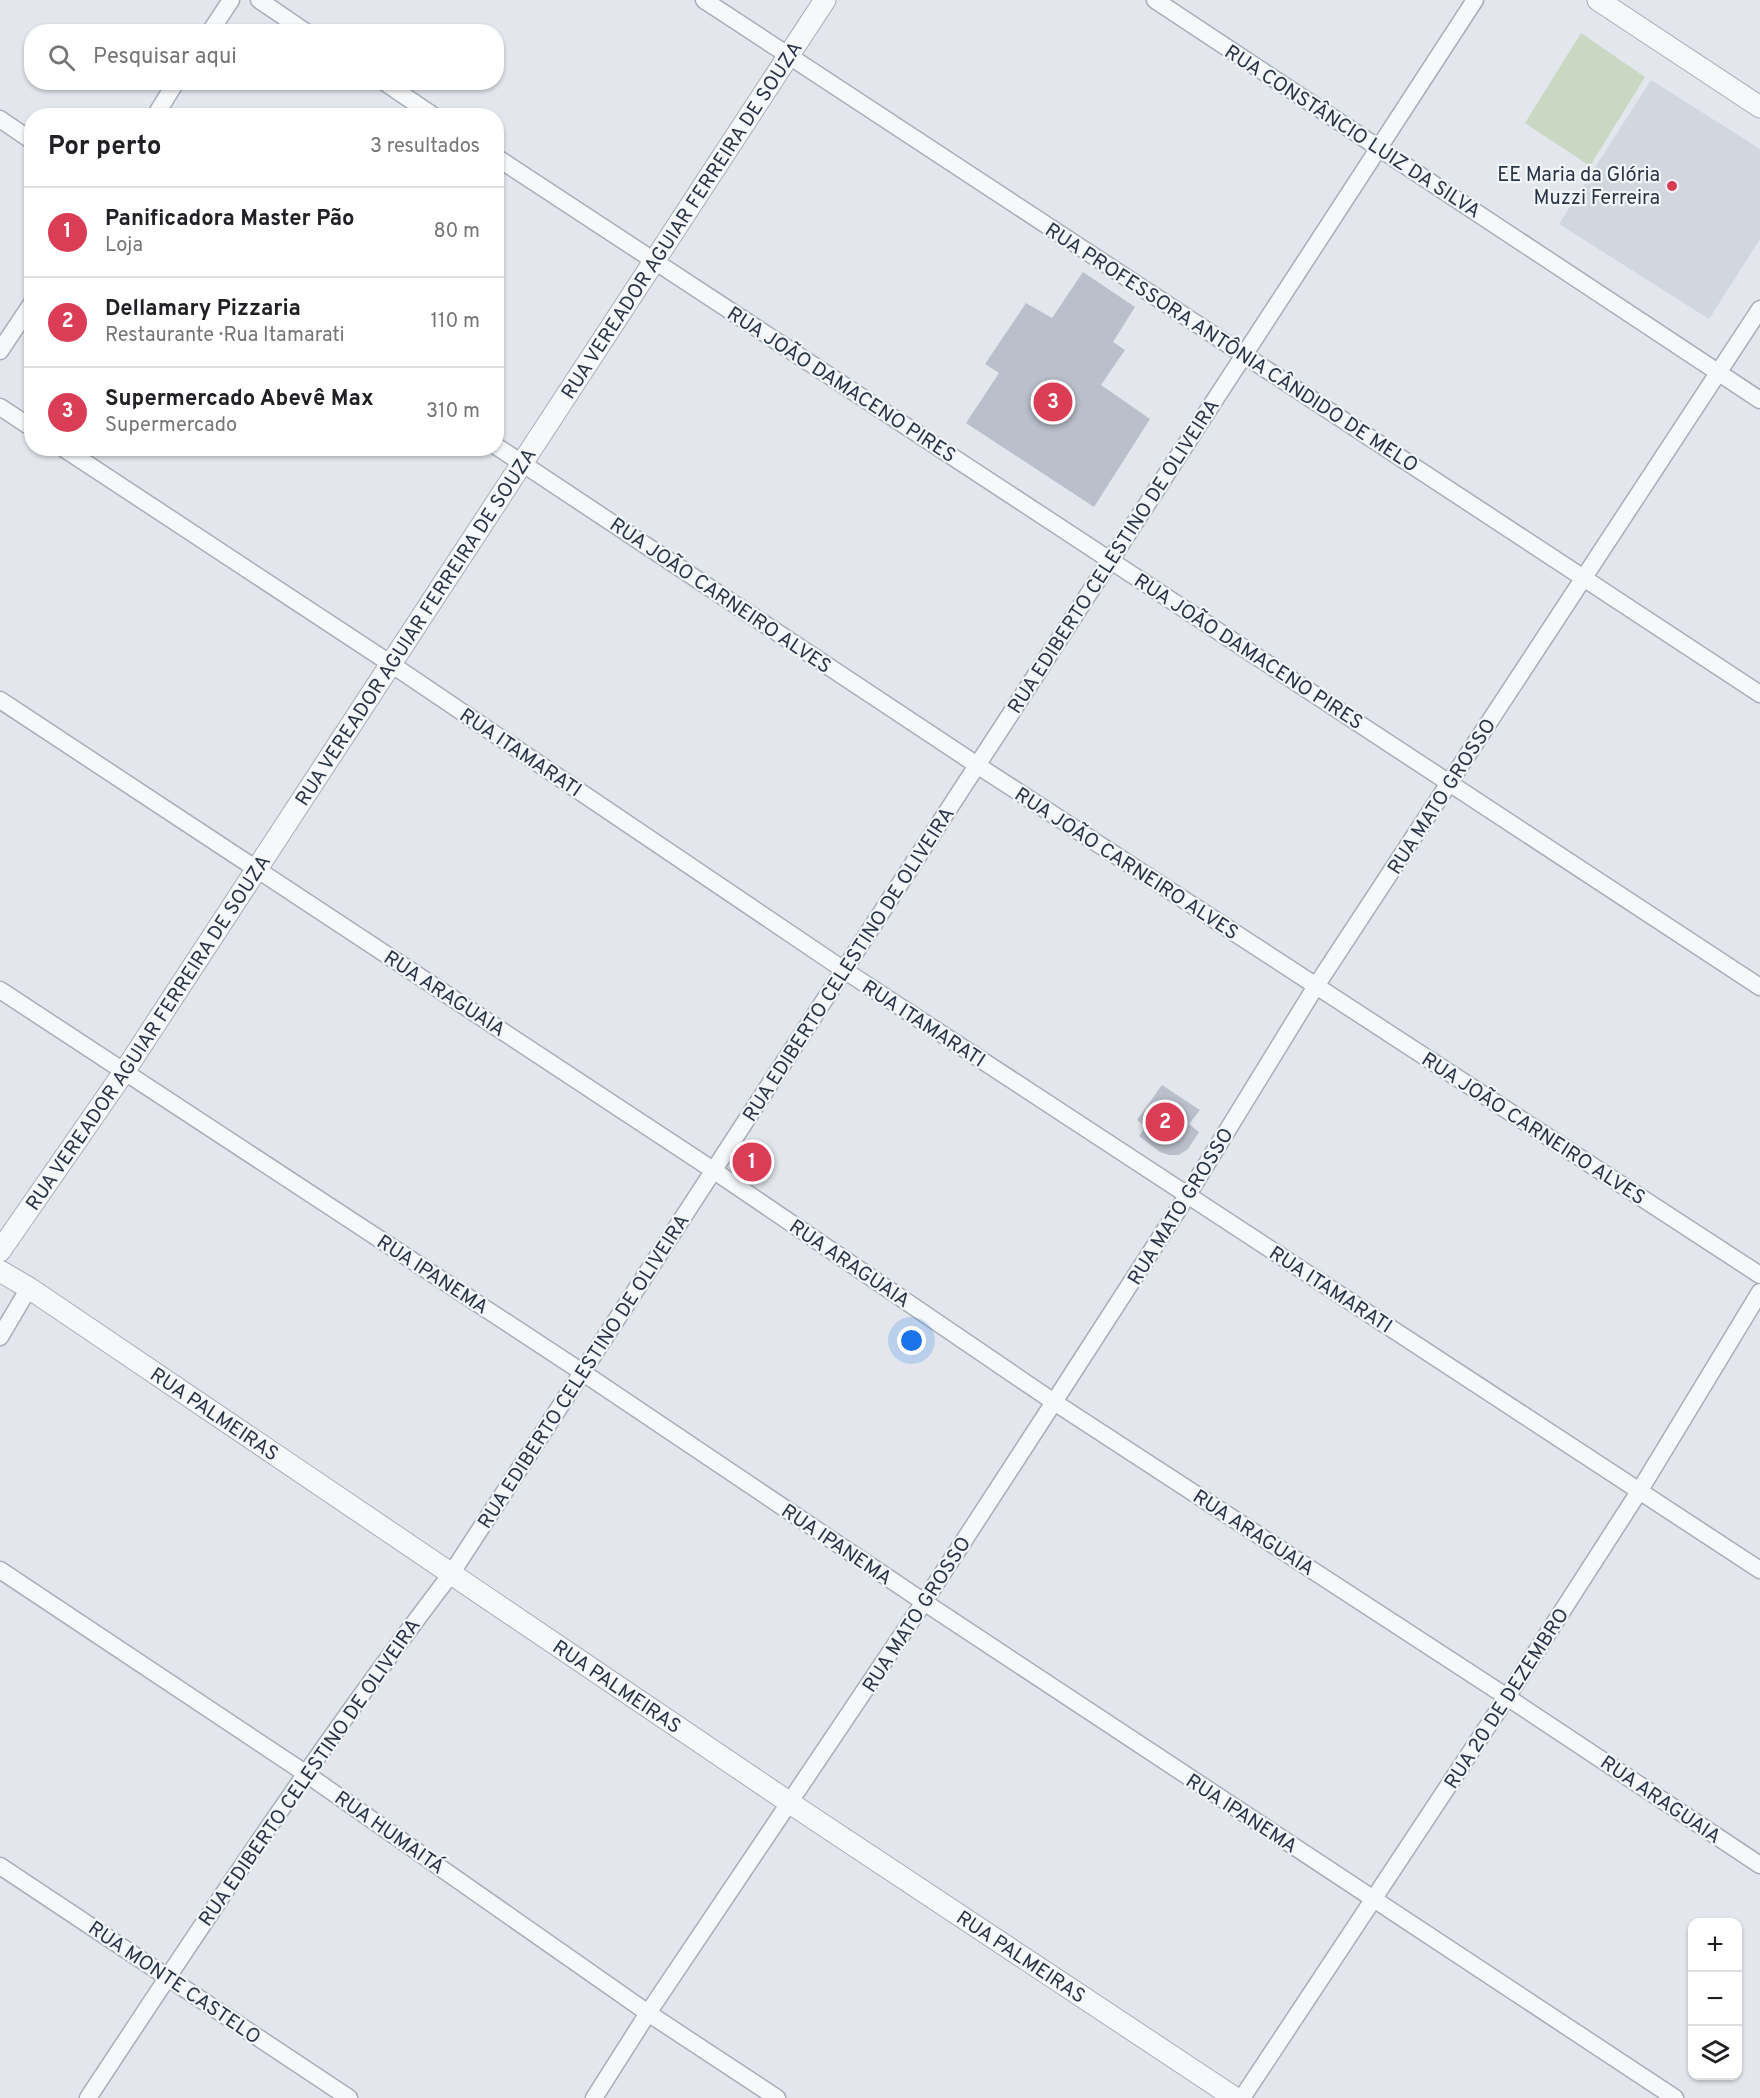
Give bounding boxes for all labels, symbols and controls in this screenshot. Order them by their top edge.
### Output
search box [24,24,504,90]
street label: RUA VEREADOR AGUIAR FERREIRA DE SOUZA [556,37,809,405]
street label: RUA CONSTÂNCIO LUIZ DA SILVA [1219,38,1486,225]
icon: search [45,41,78,74]
text: Pesquisar aqui [93,44,237,71]
text: Por perto [48,131,162,164]
text: 3 resultados [370,134,480,160]
place label: EE Maria da Glória Muzzi Ferreira [1497,163,1660,212]
marker: EE Maria da Glória Muzzi Ferreira [1665,179,1679,193]
text: Panificadora Master Pão [105,206,355,233]
street label: RUA PROFESSORA ANTÔNIA CÂNDIDO DE MELO [1039,216,1424,479]
text: 1 [64,219,72,245]
text: 80 m [434,219,480,245]
text: Loja [105,233,143,259]
text: Dellamary Pizzaria [105,296,301,323]
street label: RUA JOÃO DAMACENO PIRES [721,301,961,470]
text: 2 [61,309,74,335]
text: 110 m [431,309,480,335]
text: Restaurante · Rua Itamarati [105,323,345,349]
pin: 3 [1034,380,1072,424]
text: Supermercado Abevê Max [105,386,374,413]
street label: RUA EDIBERTO CELESTINO DE OLIVEIRA [1003,395,1226,719]
text: 3 [62,399,74,425]
text: 310 m [426,399,480,425]
text: Supermercado [105,413,237,439]
street label: RUA VEREADOR AGUIAR FERREIRA DE SOUZA [290,444,544,812]
street label: RUA JOÃO CARNEIRO ALVES [604,512,836,681]
street label: RUA JOÃO DAMACENO PIRES [1128,568,1368,737]
street label: RUA ITAMARATI [454,703,586,804]
street label: RUA MATO GROSSO [1383,714,1503,880]
street label: RUA JOÃO CARNEIRO ALVES [1009,782,1243,947]
street label: RUA EDIBERTO CELESTINO DE OLIVEIRA [738,803,961,1127]
street label: RUA VEREADOR AGUIAR FERREIRA DE SOUZA [21,850,278,1216]
street label: RUA ARAGUAIA [378,946,510,1044]
street label: RUA ITAMARATI [856,975,989,1074]
street label: RUA JOÃO CARNEIRO ALVES [1416,1047,1650,1212]
pin: 2 [1146,1100,1184,1144]
street label: RUA MATO GROSSO [1123,1124,1241,1291]
pin: 1 [732,1140,771,1184]
street label: RUA EDIBERTO CELESTINO DE OLIVEIRA [473,1210,696,1534]
street label: RUA ARAGUAIA [784,1215,914,1315]
street label: RUA IPANEMA [371,1230,493,1321]
street label: RUA ITAMARATI [1263,1241,1396,1340]
your location [897,1326,926,1355]
street label: RUA PALMEIRAS [144,1363,283,1468]
street label: RUA ARAGUAIA [1187,1485,1319,1583]
street label: RUA IPANEMA [776,1499,896,1592]
street label: RUA MATO GROSSO [858,1532,978,1698]
street label: RUA 20 DE DEZEMBRO [1439,1604,1576,1795]
street label: RUA EDIBERTO CELESTINO DE OLIVEIRA [194,1614,427,1932]
street label: RUA PALMEIRAS [547,1635,686,1741]
street label: RUA ARAGUAIA [1595,1751,1725,1851]
street label: RUA IPANEMA [1180,1769,1302,1860]
street label: RUA HUMAITÁ [329,1784,450,1881]
street label: RUA PALMEIRAS [951,1906,1090,2010]
street label: RUA MONTE CASTELO [82,1916,265,2051]
map controls [1688,1918,1742,2080]
button: + [1688,1918,1742,1972]
button: − [1688,1972,1742,2026]
button: layers [1688,2026,1742,2080]

